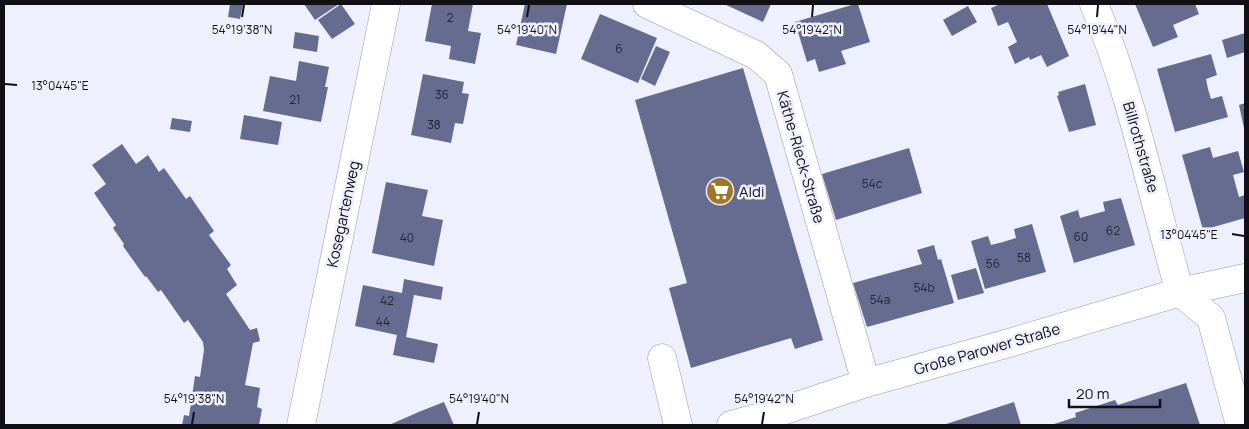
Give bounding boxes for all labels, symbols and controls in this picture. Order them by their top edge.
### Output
house number: 2 [447,9,454,26]
text: 54°19'38"N [212,21,272,38]
text: 54°19'40"N [497,21,557,38]
text: 54°19'42"N [782,21,842,38]
text: 54°19'44"N [1067,21,1127,38]
house number: 6 [615,40,623,57]
text: 13°04'45"E [31,77,89,94]
house number: 36 [435,86,449,103]
street label: Käthe-Rieck-Straße [772,88,830,226]
house number: 21 [289,91,301,108]
street label: Billrothstraße [1118,99,1164,195]
house number: 38 [427,116,441,133]
street label: Kosegartenweg [321,159,365,269]
house number: 54c [862,175,883,192]
supermarket icon: Aldi [705,176,735,206]
place label: Aldi [739,181,764,202]
house number: 62 [1106,222,1120,239]
text: 13°04'45"E [1160,226,1218,243]
house number: 60 [1074,228,1088,245]
house number: 40 [400,229,414,246]
house number: 58 [1017,249,1031,266]
house number: 56 [986,255,1000,272]
house number: 54b [913,279,935,296]
house number: 54a [870,291,890,308]
house number: 42 [380,292,394,309]
house number: 44 [376,313,390,330]
street label: Große Parower Straße [911,318,1063,380]
scale bar [1069,376,1160,408]
text: 20 m [1076,383,1109,404]
text: 54°19'38"N [164,390,224,407]
text: 54°19'40"N [449,390,509,407]
text: 54°19'42"N [734,390,794,407]

